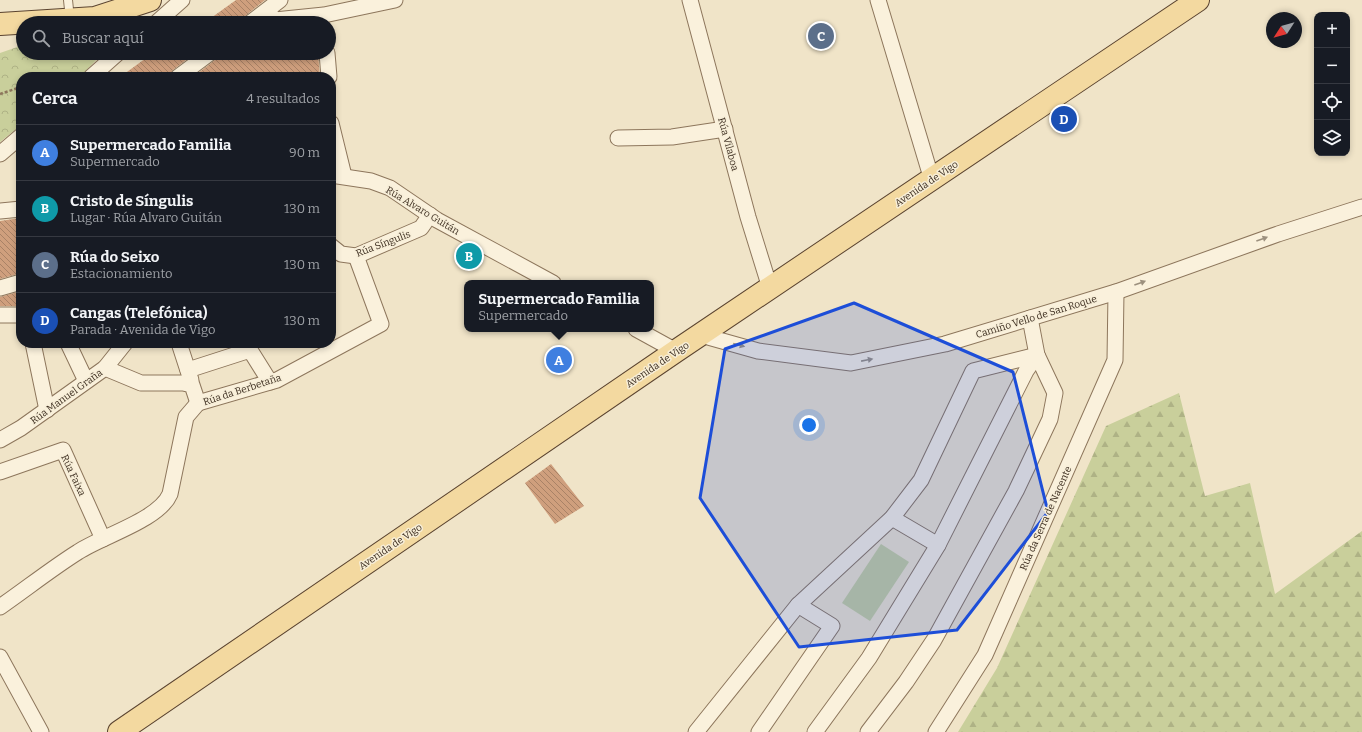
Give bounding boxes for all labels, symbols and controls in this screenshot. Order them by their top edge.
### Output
north arrow [1266,12,1302,48]
map controls [1314,12,1350,156]
button: + [1314,12,1350,48]
search box [16,16,336,60]
pin: C [808,21,834,51]
icon: search [30,27,52,49]
text: Buscar aquí [62,29,144,47]
button: − [1314,48,1350,84]
button: locate [1314,84,1350,120]
text: Cerca [32,88,77,109]
text: 4 resultados [246,91,320,106]
pin: D [1051,104,1077,134]
street label: Rúa Vilaboa [715,116,742,173]
button: layers [1314,120,1350,156]
text: Supermercado Familia [70,136,232,154]
text: A [40,145,50,160]
text: 90 m [289,145,320,160]
text: Supermercado [70,154,160,169]
street label: Avenida de Vigo [893,158,961,209]
street label: Rúa Alvaro Guitán [383,183,463,238]
text: Cristo de Síngulis [70,192,193,210]
text: B [41,201,49,216]
text: 130 m [284,201,320,216]
text: Lugar · Rúa Alvaro Guitán [70,210,222,225]
street label: Rúa Síngulis [354,227,413,260]
one-way arrow [1257,236,1269,242]
pin: B [456,241,482,271]
text: Rúa do Seixo [70,248,159,266]
text: C [41,257,49,272]
text: 130 m [284,257,320,272]
text: Estacionamiento [70,266,173,281]
popup [464,280,654,332]
one-way arrow [1135,280,1147,286]
text: Supermercado Familia [478,290,640,308]
street label: Camiño Vello de San Roque [974,293,1098,341]
text: Cangas (Telefónica) [70,304,207,322]
text: Supermercado [478,308,568,323]
text: D [40,313,50,328]
text: 130 m [284,313,320,328]
text: Parada · Avenida de Vigo [70,322,216,337]
street label: Avenida de Vigo [624,339,692,390]
one-way arrow [733,343,745,349]
pin: A [546,345,572,375]
one-way arrow [861,356,873,362]
street label: Rúa Manuel Graña [28,366,105,427]
street label: Rúa da Berbetaña [201,371,283,408]
your location [799,415,819,435]
street label: Rúa Faixa [58,452,89,499]
street label: Rúa da Serra de Nacente [1017,464,1074,572]
street label: Avenida de Vigo [357,521,425,572]

